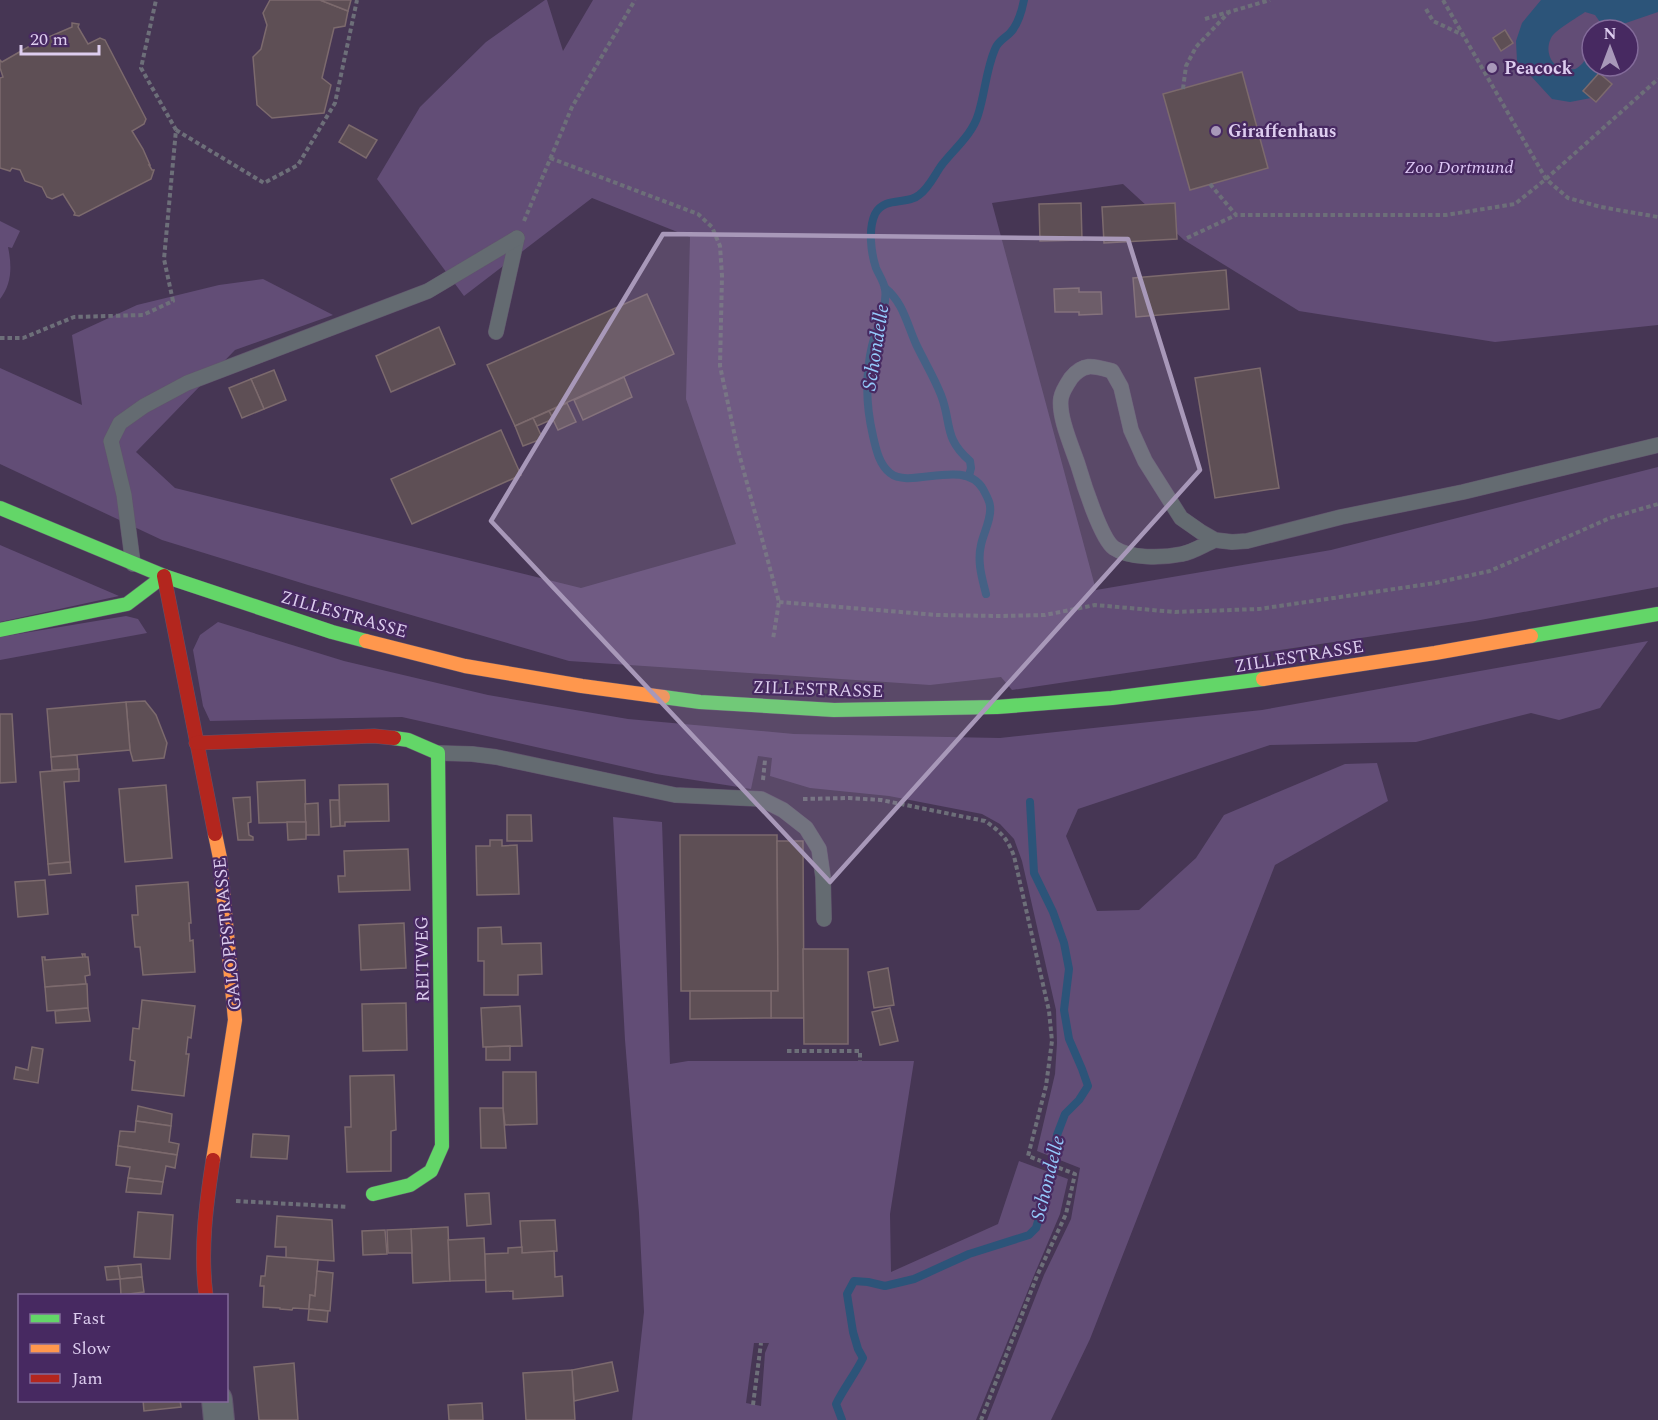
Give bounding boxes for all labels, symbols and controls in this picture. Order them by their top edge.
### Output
scale bar [21,18,99,56]
north arrow [1580,18,1640,78]
text: N [1603,22,1617,46]
text: 20 m [30,26,68,53]
place label: Peacock [1504,55,1573,82]
marker: Peacock [1485,61,1499,75]
place label: Giraffenhaus [1228,118,1337,145]
marker: Giraffenhaus [1209,124,1223,138]
park label: Zoo Dortmund [1404,154,1514,181]
water label: Schondelle [854,302,898,393]
street label: ZILLESTRASSE [277,583,410,645]
street label: ZILLESTRASSE [1232,633,1366,680]
street label: ZILLESTRASSE [752,674,884,705]
street label: GALOPPSTRASSE [206,856,249,1012]
street label: REITWEG [408,916,437,1002]
water label: Schondelle [1023,1132,1073,1224]
legend [18,1294,228,1402]
text: Fast [72,1305,105,1332]
text: Slow [72,1335,111,1362]
text: Jam [72,1365,103,1392]

